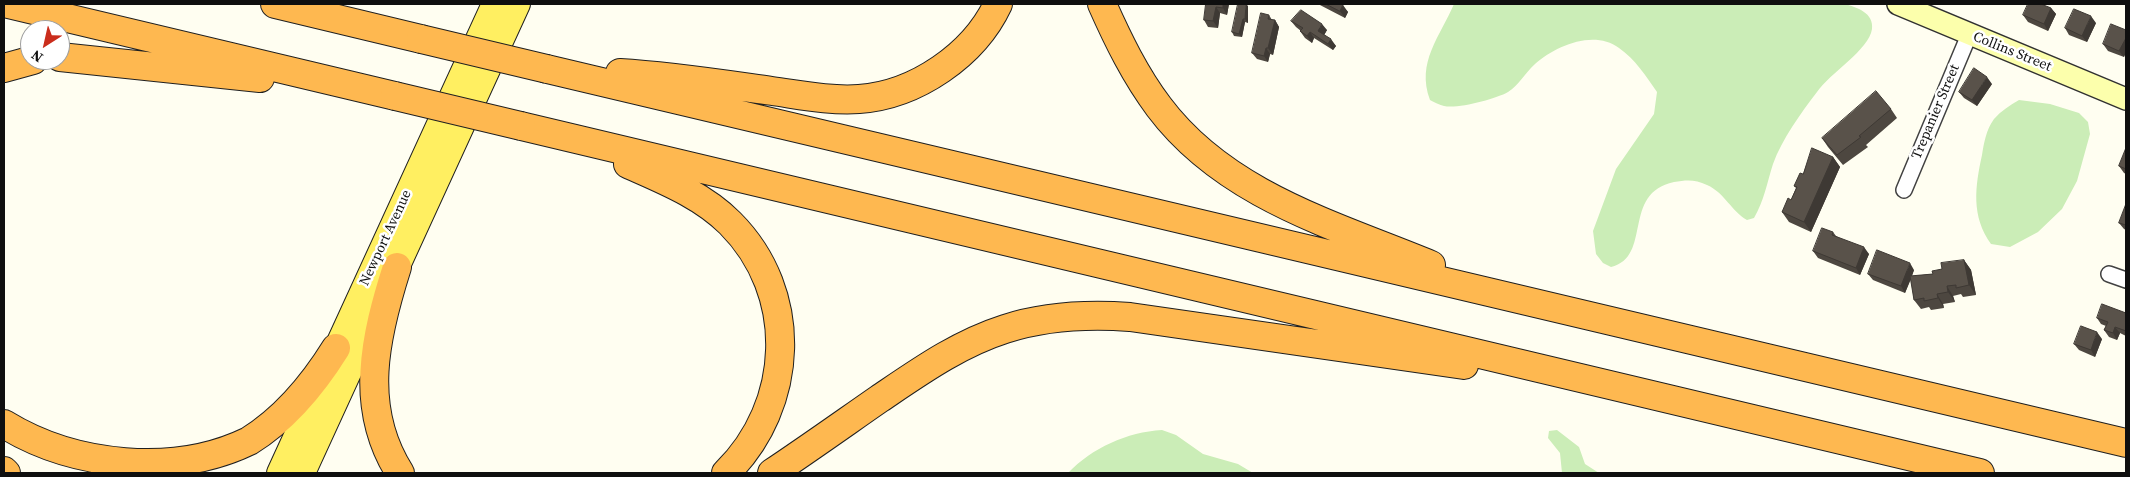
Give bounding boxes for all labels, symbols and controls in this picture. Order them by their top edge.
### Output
north arrow [20,20,70,70]
street label: Collins Street [1970,29,2054,75]
text: N [27,45,47,68]
street label: Trepanier Street [1908,62,1964,162]
street label: Newport Avenue [356,187,416,289]

